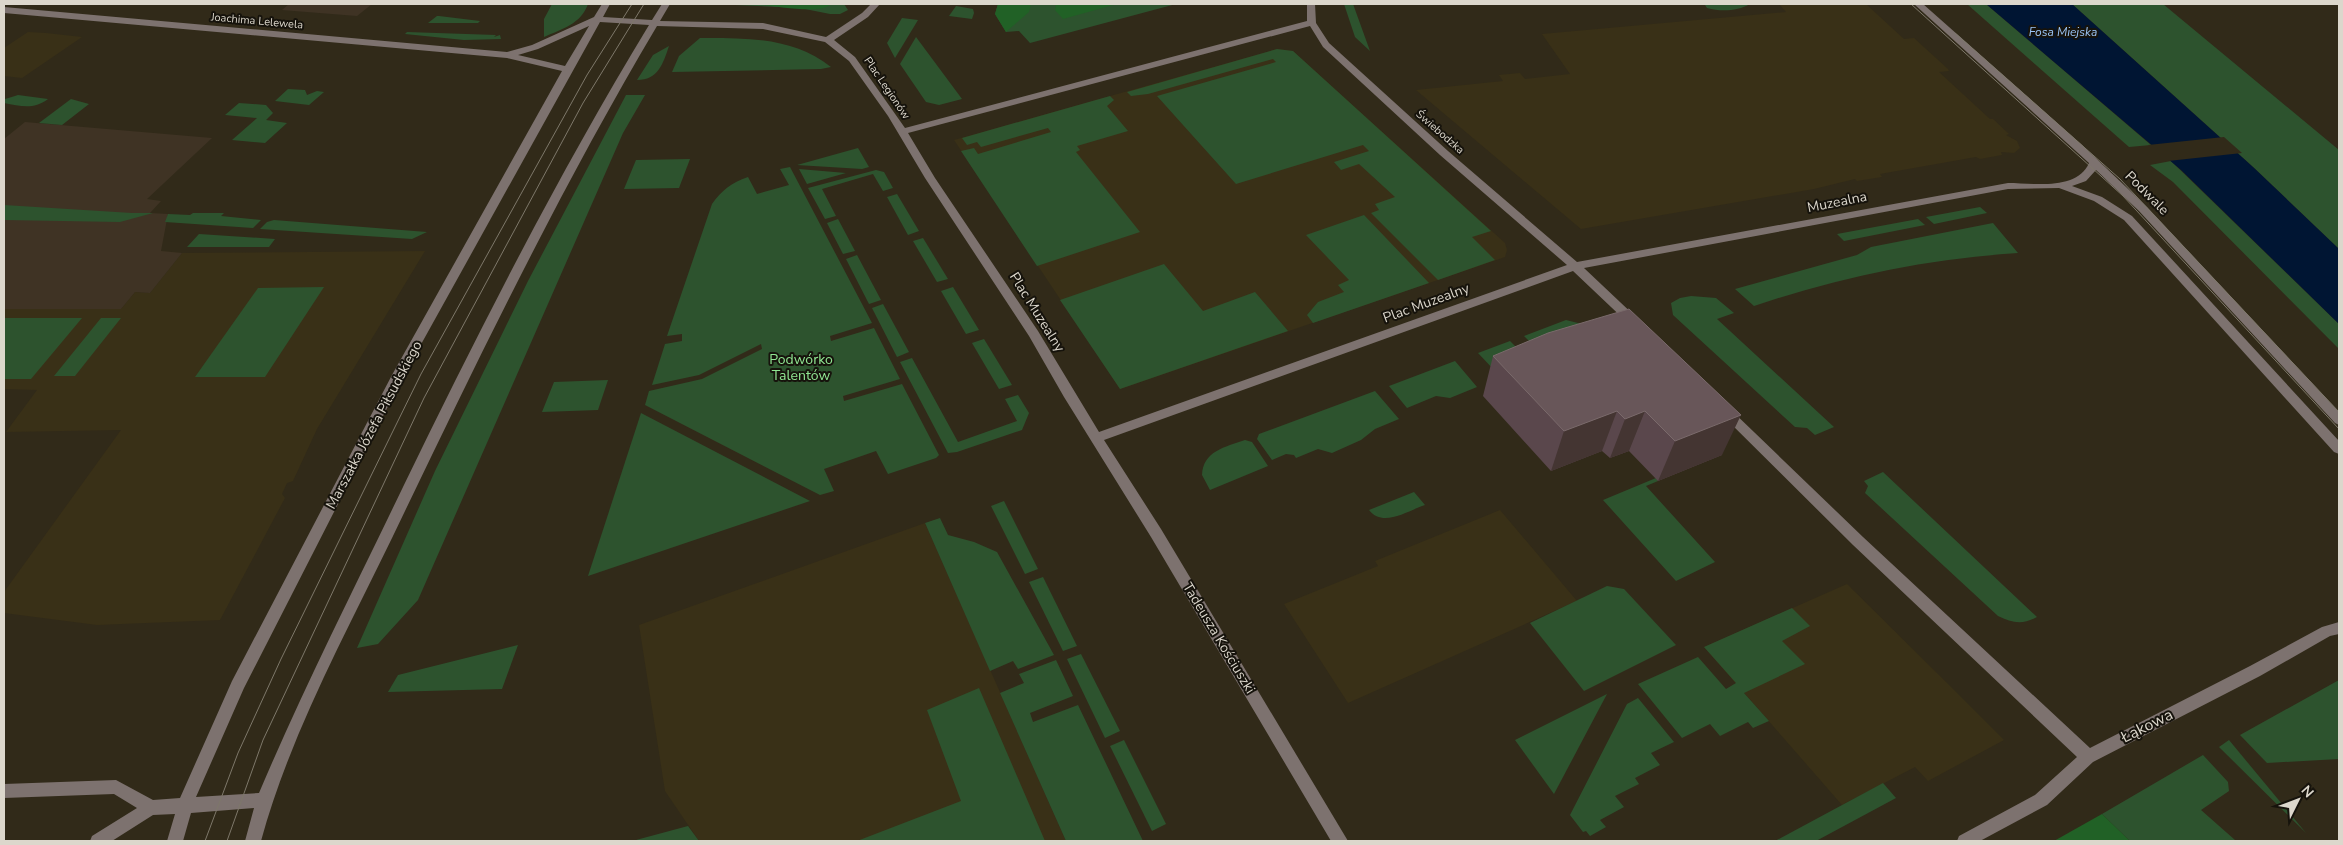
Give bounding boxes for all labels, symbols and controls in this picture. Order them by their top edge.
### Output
street label: Joachima Lelewela [209,9,304,33]
water label: Fosa Miejska [2029,24,2097,40]
street label: Plac Legionów [861,54,913,122]
street label: Świebodzka [1413,106,1468,157]
street label: Podwale [2121,167,2173,219]
street label: Muzealna [1805,187,1869,217]
street label: Plac Muzealny [1005,268,1070,356]
street label: Plac Muzealny [1380,278,1473,327]
street label: Marszałka Józefa Piłsudskiego [322,337,427,512]
park label: Podwórko Talentów [769,350,833,385]
street label: Tadeusza Kościuszki [1178,579,1260,697]
street label: Łąkowa [2116,704,2177,749]
north arrow [2273,775,2323,825]
text: N [2297,781,2318,802]

